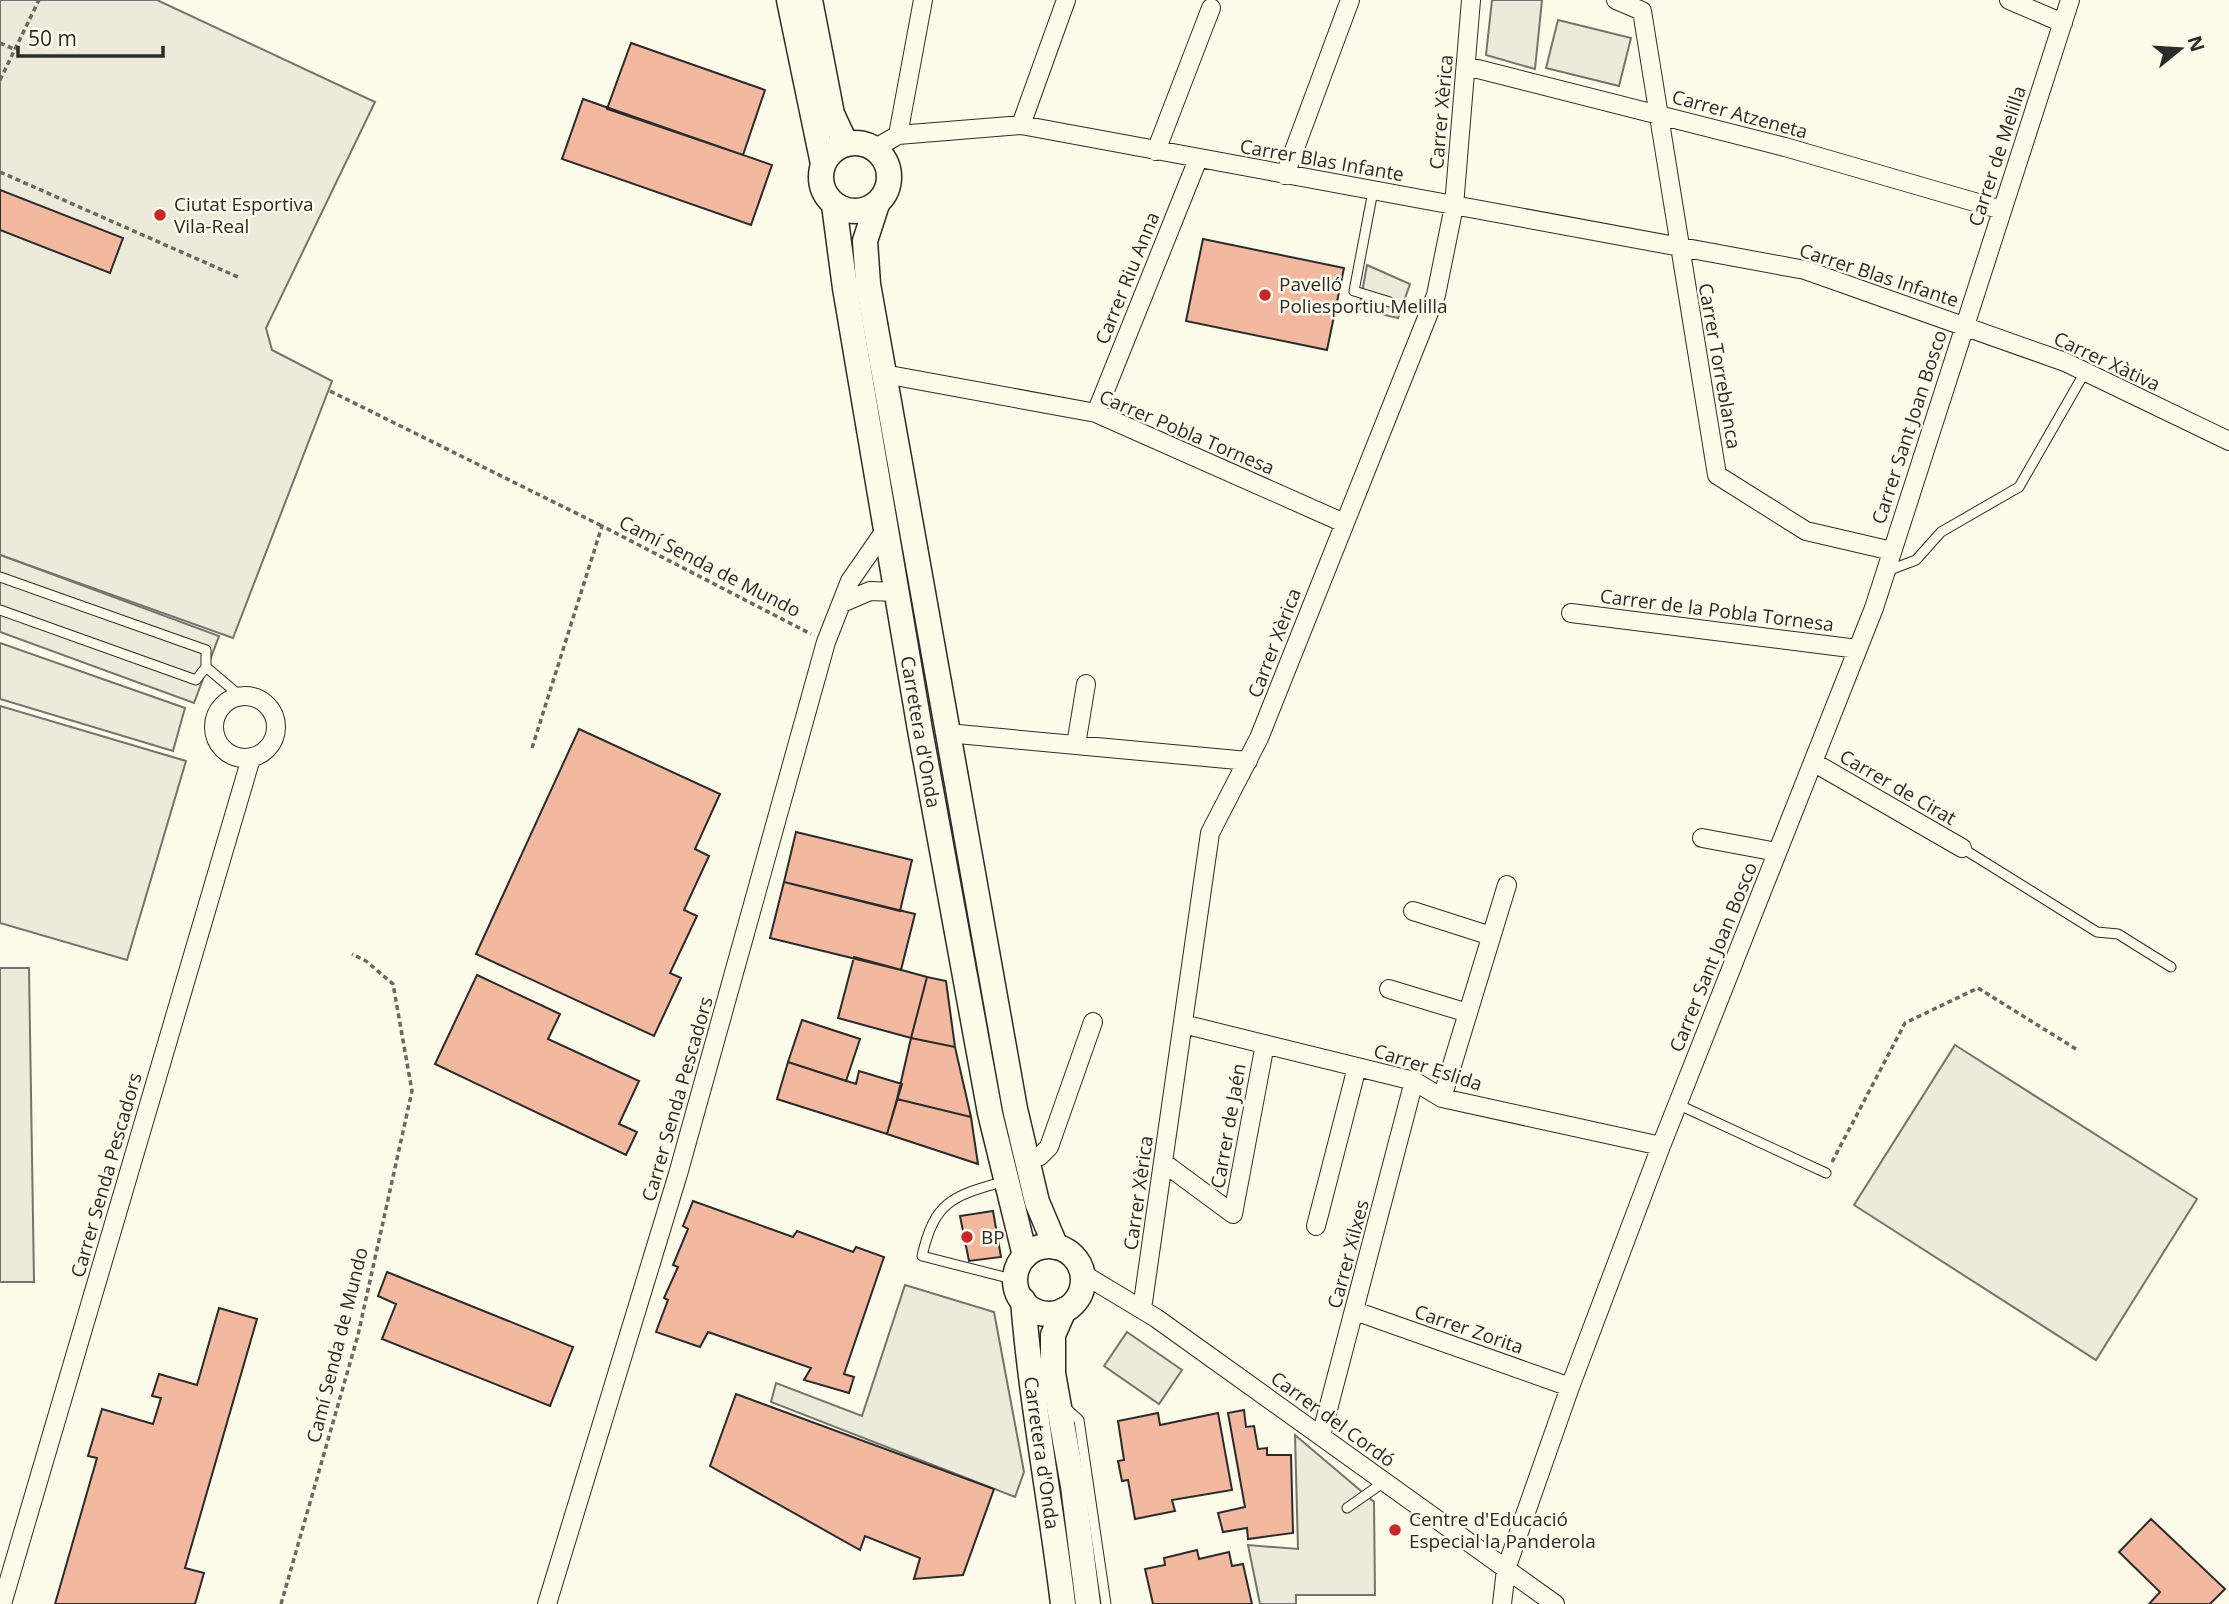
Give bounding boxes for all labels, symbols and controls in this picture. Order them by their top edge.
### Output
scale bar [18,14,163,58]
north arrow [2145,14,2215,84]
text: 50 m [28,24,77,52]
text: N [2181,32,2211,55]
street label: Carrer Xèrica [1423,53,1459,171]
street label: Carrer de Melilla [1962,82,2032,230]
street label: Carrer Atzeneta [1669,83,1811,145]
street label: Carrer Blas Infante [1238,133,1406,187]
place label: Ciutat Esportiva Vila-Real [174,191,314,239]
marker: Ciutat Esportiva Vila-Real [152,207,168,223]
street label: Carrer Riu Anna [1089,208,1165,348]
street label: Carrer Blas Infante [1796,237,1962,313]
place label: Pavelló Poliesportiu Melilla [1279,271,1448,319]
street label: Carrer Torreblanca [1693,281,1747,451]
marker: Pavelló Poliesportiu Melilla [1257,287,1273,303]
street label: Carrer Xàtiva [2050,325,2164,397]
street label: Carrer Sant Joan Bosco [1865,327,1953,527]
street label: Carrer Pobla Tornesa [1095,383,1279,481]
street label: Camí Senda de Mundo [615,509,805,623]
street label: Carrer de la Pobla Tornesa [1599,583,1835,637]
street label: Carrer Xèrica [1241,585,1307,701]
street label: Carretera d'Onda [895,654,947,810]
street label: Carrer de Cirat [1835,743,1961,831]
street label: Carrer Sant Joan Bosco [1663,858,1763,1056]
street label: Carrer Senda Pescadors [635,994,719,1204]
street label: Carrer Eslida [1370,1037,1486,1097]
street label: Carrer de Jaén [1204,1061,1252,1191]
street label: Carrer Senda Pescadors [64,1070,148,1280]
street label: Carrer Xèrica [1117,1134,1159,1252]
street label: Carrer Xilxes [1321,1197,1375,1311]
place label: BP [981,1224,1005,1250]
marker: BP [959,1229,975,1245]
street label: Camí Senda de Mundo [300,1245,374,1445]
street label: Carrer Zorita [1411,1298,1527,1360]
street label: Carrer del Cordó [1266,1365,1400,1473]
street label: Carretera d'Onda [1018,1375,1066,1531]
place label: Centre d'Educació Especial la Panderola [1409,1506,1596,1554]
marker: Centre d'Educació Especial la Panderola [1387,1522,1403,1538]

